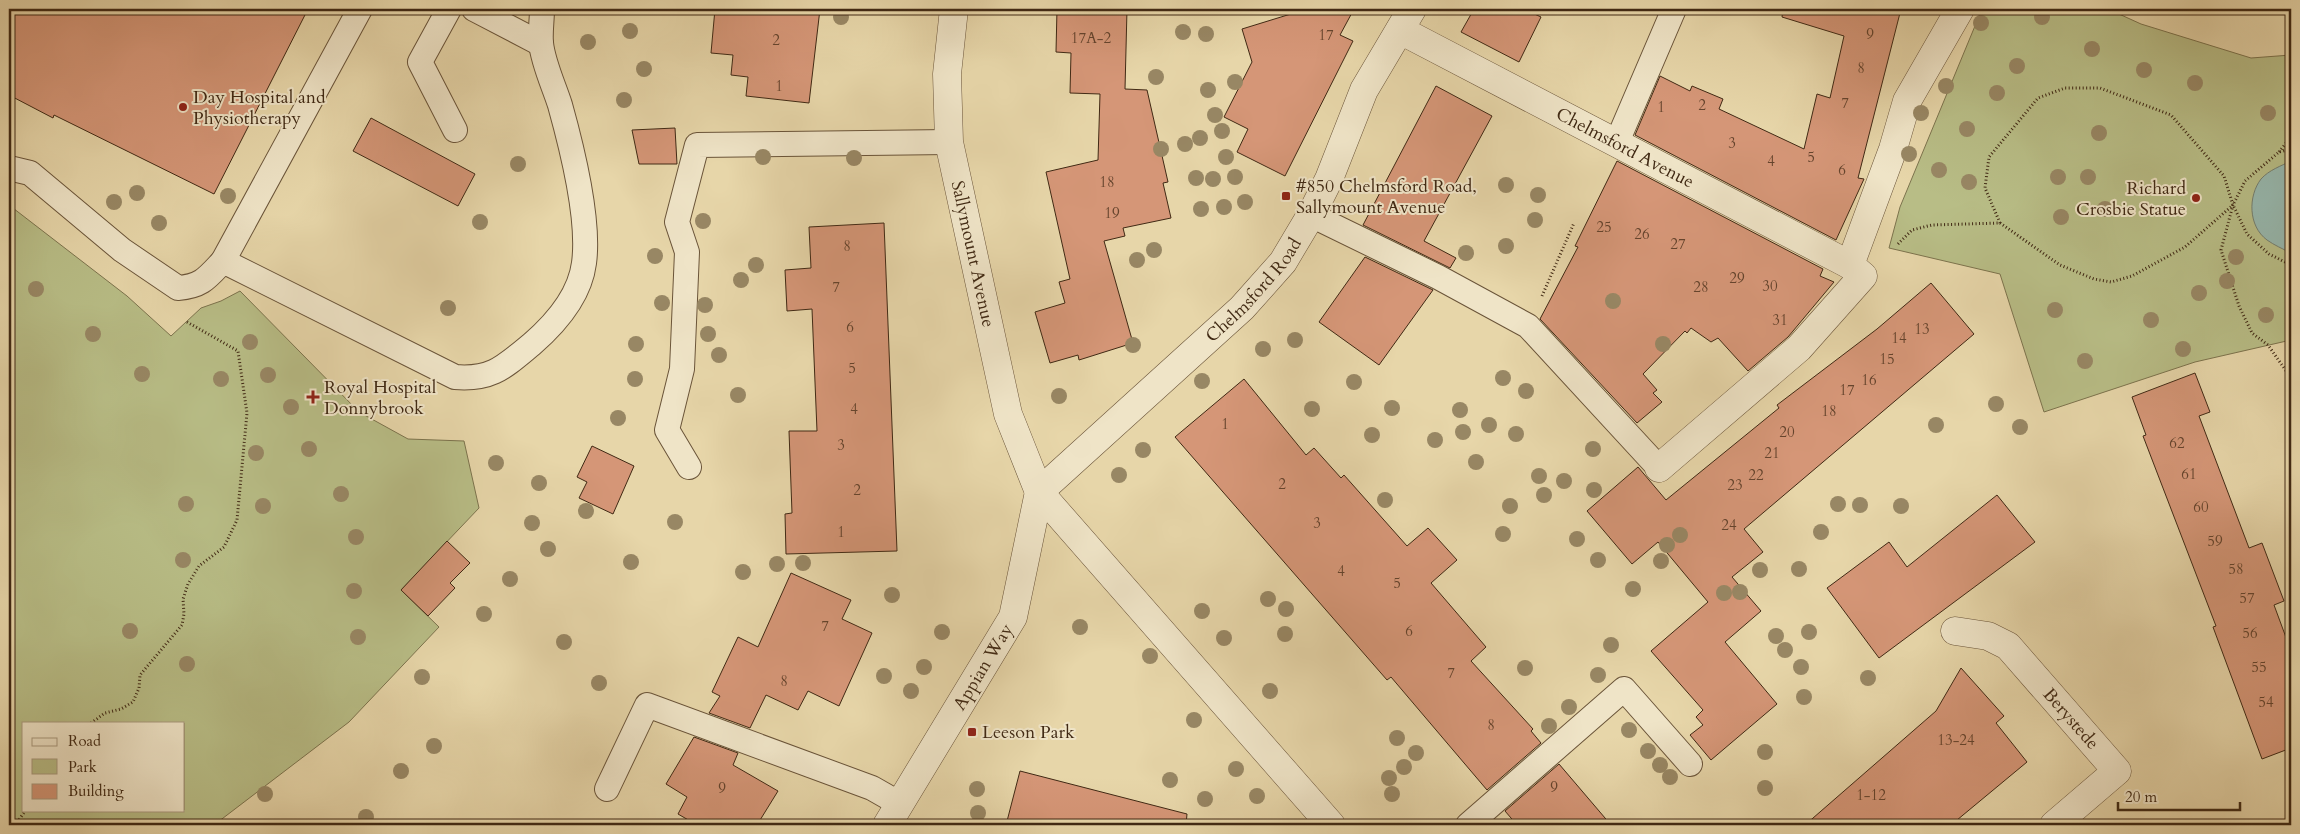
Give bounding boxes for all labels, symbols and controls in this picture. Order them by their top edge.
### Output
house number: 9 [1866,24,1874,44]
house number: 17 [1318,25,1334,45]
house number: 17A-2 [1071,28,1112,48]
house number: 2 [772,30,780,50]
house number: 8 [1857,58,1865,78]
house number: 1 [775,76,783,96]
place label: Day Hospital and Physiotherapy [193,85,326,131]
house number: 7 [1841,93,1849,113]
house number: 2 [1698,95,1706,115]
house number: 1 [1657,97,1665,117]
marker: Day Hospital and Physiotherapy [177,101,189,113]
street label: Chelmsford Avenue [1552,101,1698,194]
house number: 3 [1728,133,1736,153]
house number: 5 [1807,147,1815,167]
house number: 4 [1767,151,1775,171]
house number: 6 [1838,160,1846,180]
house number: 18 [1099,172,1115,192]
place label: #850 Chelmsford Road, Sallymount Avenue [1296,174,1477,220]
place label: Richard Crosbie Statue [2076,176,2186,222]
street label: Sallymount Avenue [945,178,1001,330]
marker: #850 Chelmsford Road, Sallymount Avenue [1280,190,1292,202]
marker: Richard Crosbie Statue [2190,192,2202,204]
house number: 19 [1104,203,1120,223]
house number: 25 [1596,217,1612,237]
house number: 26 [1634,224,1650,244]
street label: Chelmsford Road [1200,233,1307,348]
house number: 27 [1670,234,1686,254]
house number: 8 [843,236,851,256]
house number: 29 [1729,268,1745,288]
house number: 30 [1762,276,1778,296]
house number: 7 [832,277,840,297]
house number: 28 [1693,277,1709,297]
house number: 31 [1772,310,1788,330]
house number: 6 [846,317,854,337]
house number: 13 [1914,319,1930,339]
house number: 14 [1891,328,1907,348]
house number: 15 [1879,349,1895,369]
house number: 5 [848,358,856,378]
house number: 16 [1861,370,1877,390]
place label: Royal Hospital Donnybrook [324,375,437,421]
house number: 17 [1839,380,1855,400]
marker: Royal Hospital Donnybrook [306,390,320,404]
house number: 4 [850,399,858,419]
house number: 18 [1821,401,1837,421]
house number: 1 [1221,414,1229,434]
house number: 20 [1779,422,1795,442]
house number: 62 [2169,433,2185,453]
house number: 3 [837,435,845,455]
house number: 21 [1764,443,1780,463]
house number: 61 [2181,464,2197,484]
house number: 22 [1748,465,1764,485]
house number: 2 [1278,474,1286,494]
house number: 23 [1727,475,1743,495]
house number: 2 [853,480,861,500]
house number: 60 [2193,497,2209,517]
house number: 3 [1313,513,1321,533]
house number: 24 [1721,515,1737,535]
house number: 1 [837,522,845,542]
house number: 59 [2207,531,2223,551]
house number: 58 [2228,559,2244,579]
house number: 4 [1337,561,1345,581]
house number: 5 [1393,573,1401,593]
house number: 57 [2239,588,2255,608]
house number: 7 [821,616,829,636]
street label: Appian Way [947,618,1019,715]
house number: 6 [1405,621,1413,641]
house number: 56 [2242,623,2258,643]
house number: 55 [2251,657,2267,677]
house number: 7 [1447,663,1455,683]
house number: 8 [780,671,788,691]
street label: Berystede [2037,682,2105,755]
house number: 54 [2258,692,2274,712]
house number: 8 [1487,715,1495,735]
place label: Leeson Park [982,720,1075,745]
legend [22,722,185,812]
marker: Leeson Park [966,726,978,738]
house number: 13-24 [1937,730,1975,750]
text: Road [68,731,101,751]
text: Park [68,757,97,777]
house number: 9 [1550,777,1558,797]
house number: 9 [718,778,726,798]
scale bar [2118,779,2240,811]
text: Building [68,781,124,801]
house number: 1-12 [1856,785,1886,805]
text: 20 m [2125,787,2157,807]

